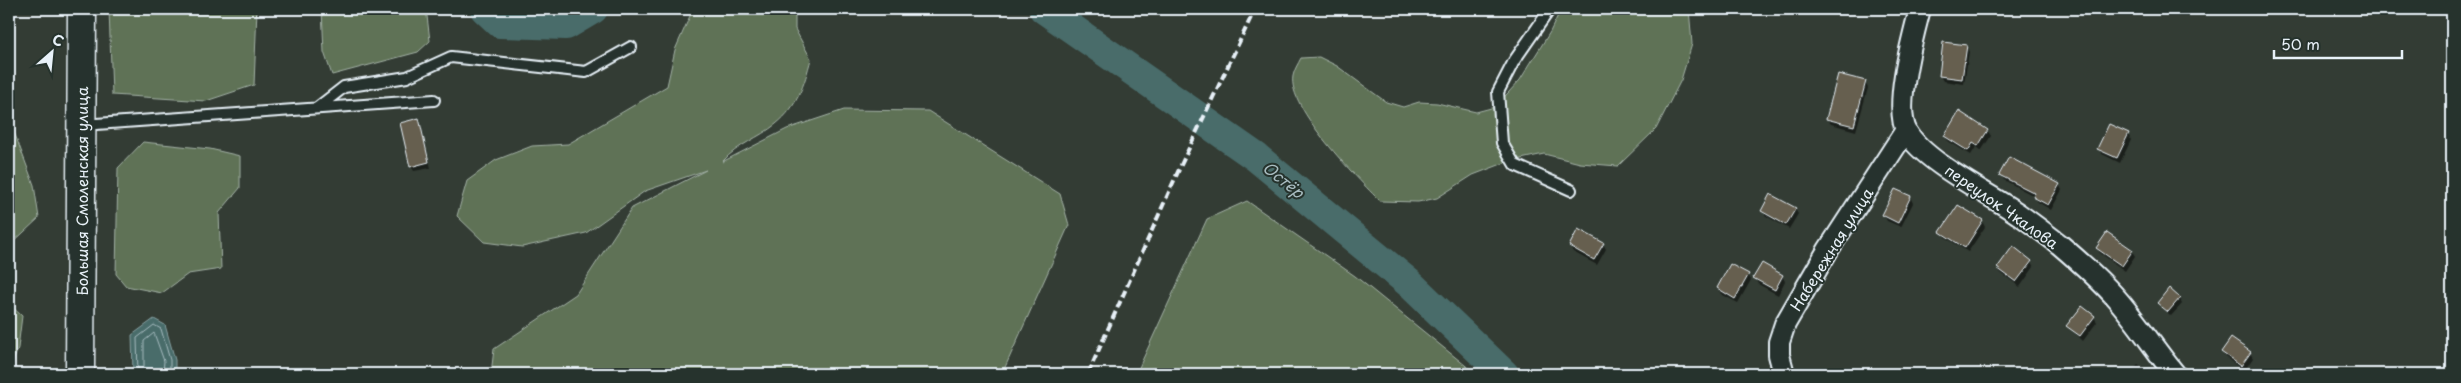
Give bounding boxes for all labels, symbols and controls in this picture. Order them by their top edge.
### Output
north arrow [28,28,78,78]
text: С [49,28,68,52]
scale bar [2274,28,2401,60]
text: 50 m [2281,32,2320,55]
street label: Большая Смоленская улица [70,86,93,295]
water label: Остёр [1258,155,1311,204]
street label: переулок Чкалова [1941,158,2064,254]
street label: Набережная улица [1784,182,1879,315]

